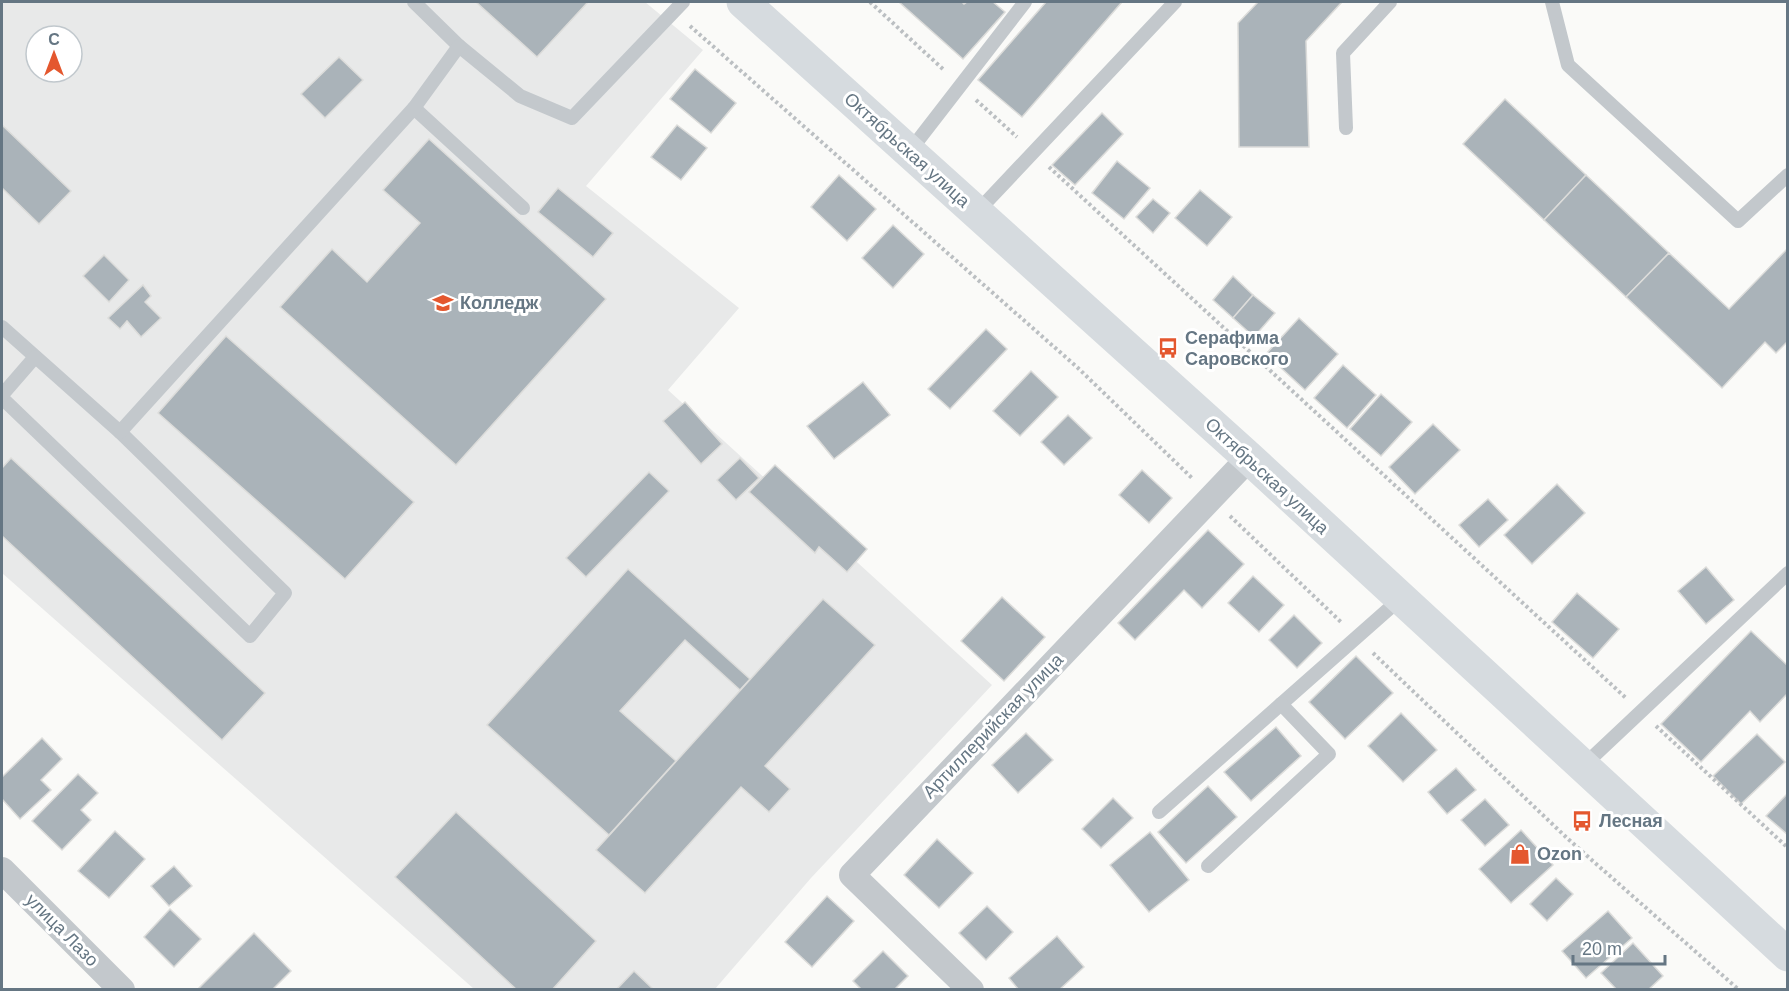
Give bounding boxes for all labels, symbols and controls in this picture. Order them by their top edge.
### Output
north arrow [24,24,84,84]
text: С [48,31,60,48]
street label: Октябрьская улица [840,89,974,212]
school or university icon: Колледж [431,291,455,315]
place label: Колледж [460,293,539,313]
place label: Серафима Саровского [1185,328,1289,369]
bus stop icon: Серафима Саровского [1156,336,1180,360]
street label: Октябрьская улица [1201,414,1334,539]
street label: Артиллерийская улица [919,649,1068,802]
bus stop icon: Лесная [1570,809,1594,833]
place label: Лесная [1599,811,1663,831]
shop icon: Ozon [1508,842,1532,866]
place label: Ozon [1537,844,1582,864]
street label: улица Лазо [22,890,102,970]
scale bar [1573,928,1664,966]
text: 20 m [1582,939,1622,959]

